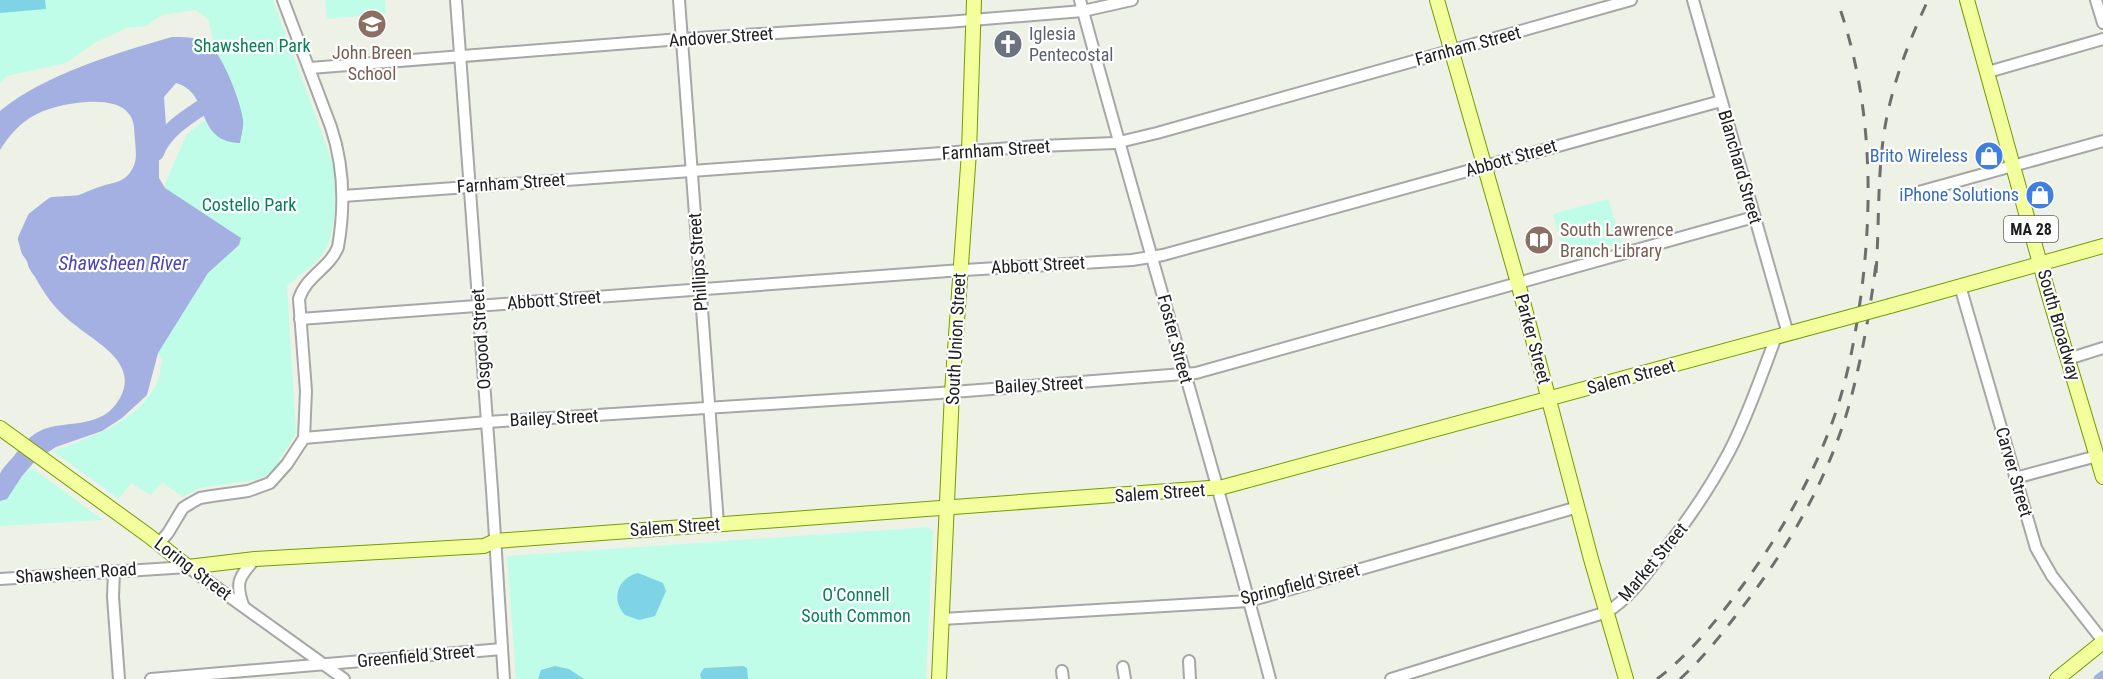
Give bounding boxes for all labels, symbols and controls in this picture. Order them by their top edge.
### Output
school or university icon: John Breen School [356,8,388,40]
street label: Farnham Street [1413,21,1523,70]
street label: Andover Street [668,22,774,51]
place label: Iglesia Pentecostal [1029,23,1113,65]
church icon: Iglesia Pentecostal [992,28,1024,60]
park label: Shawsheen Park [193,35,311,56]
place label: John Breen School [332,42,412,84]
street label: Blanchard Street [1714,108,1767,226]
street label: Abbott Street [1463,134,1559,181]
street label: Farnham Street [941,135,1051,164]
shop icon: Brito Wireless [1973,140,2005,172]
place label: Brito Wireless [1870,145,1968,166]
street label: Farnham Street [456,168,566,197]
shop icon: iPhone Solutions [2024,179,2056,211]
place label: iPhone Solutions [1899,184,2019,205]
park label: Costello Park [202,194,296,215]
street label: Phillips Street [684,212,711,312]
road number: MA 28 [2004,216,2058,242]
place label: South Lawrence Branch Library [1560,219,1673,261]
library icon: South Lawrence Branch Library [1523,224,1555,256]
water label: Shawsheen River [58,251,189,275]
street label: Abbott Street [990,252,1086,277]
street label: South Broadway [2034,267,2086,383]
street label: South Union Street [942,272,969,406]
street label: Abbott Street [506,286,602,313]
street label: Osgood Street [466,288,495,390]
street label: Foster Street [1154,292,1197,386]
street label: Parker Street [1511,292,1556,386]
street label: Salem Street [1584,355,1677,398]
street label: Bailey Street [994,372,1084,397]
street label: Bailey Street [509,405,599,430]
street label: Carver Street [1992,425,2037,519]
street label: Salem Street [1114,479,1206,506]
street label: Salem Street [629,513,721,540]
street label: Market Street [1614,518,1691,605]
street label: Loring Street [151,533,236,604]
street label: Shawsheen Road [15,558,137,587]
street label: Springfield Street [1238,559,1362,608]
park label: O'Connell South Common [801,584,911,626]
street label: Greenfield Street [356,640,476,671]

